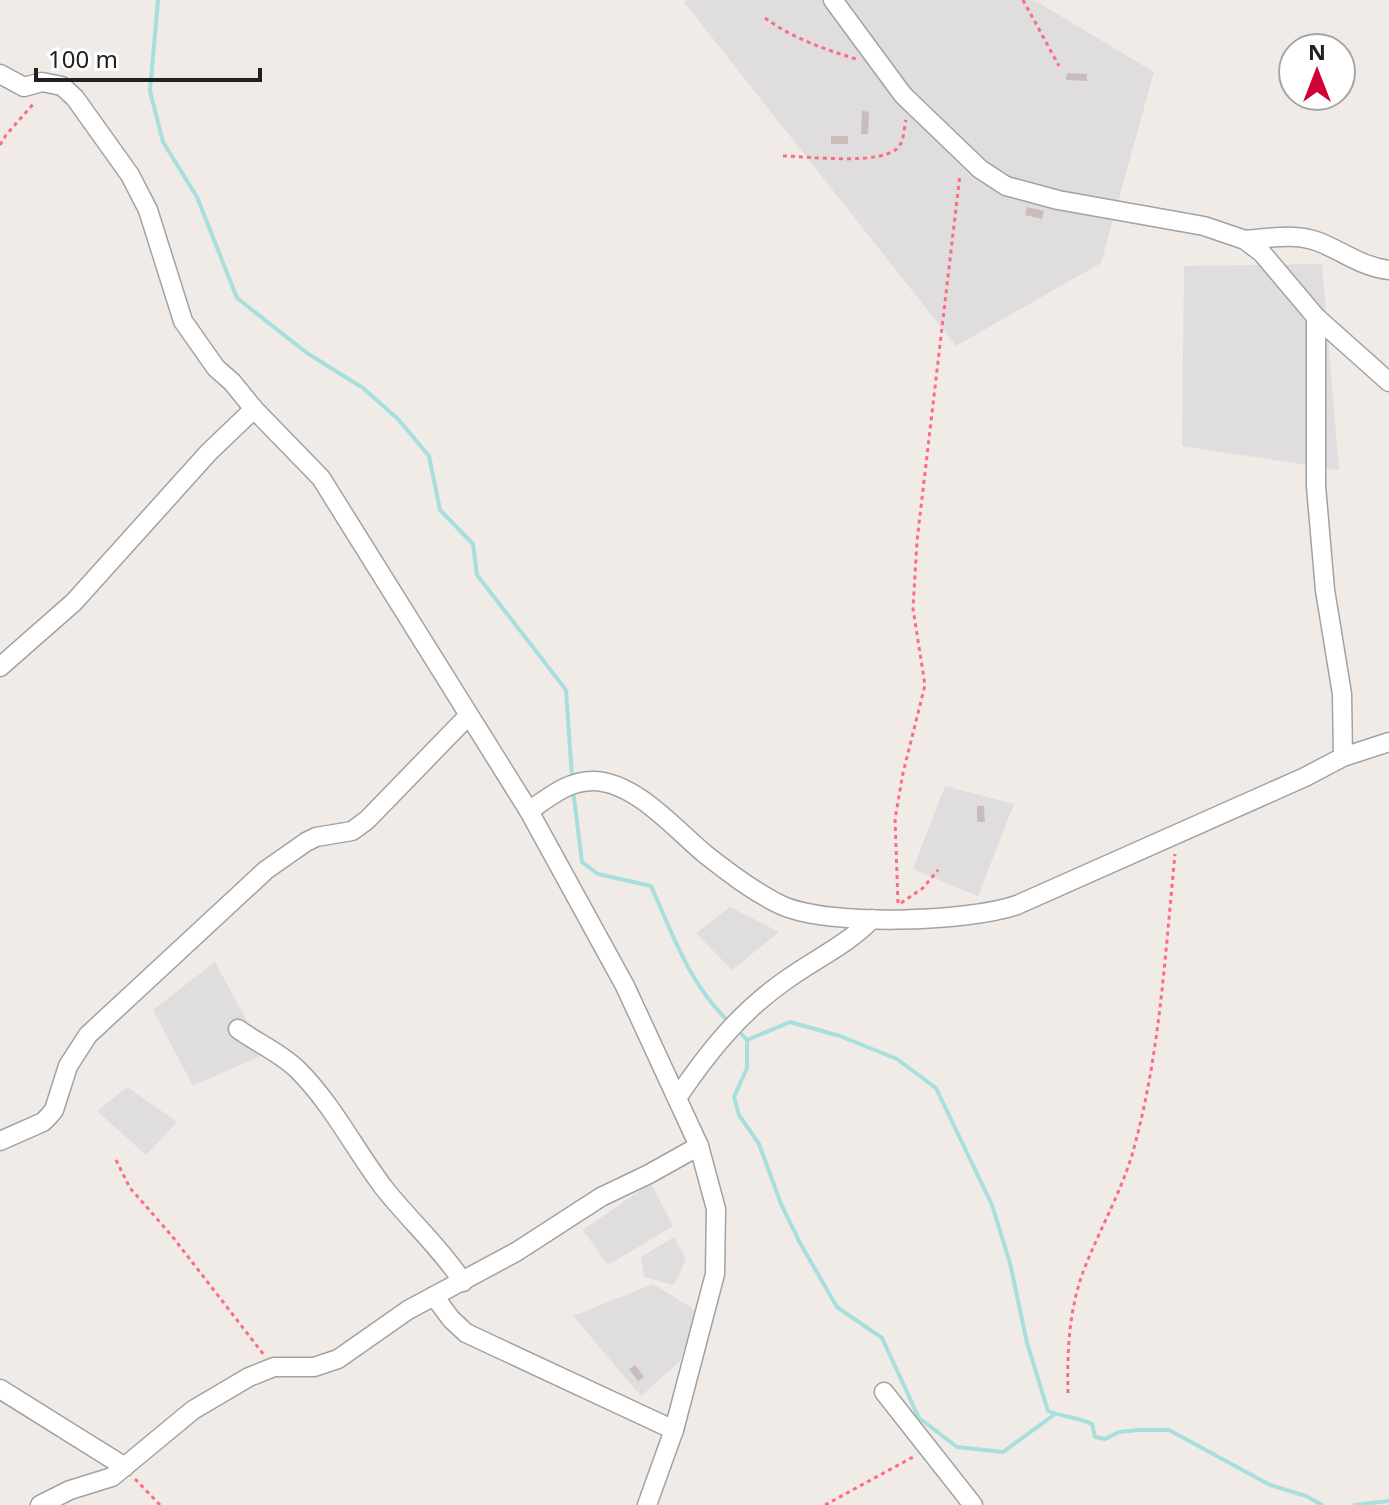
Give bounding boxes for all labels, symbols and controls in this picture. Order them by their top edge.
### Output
scale bar [36,32,260,82]
north arrow [1277,32,1357,112]
text: N [1308,36,1326,66]
text: 100 m [48,42,118,75]

